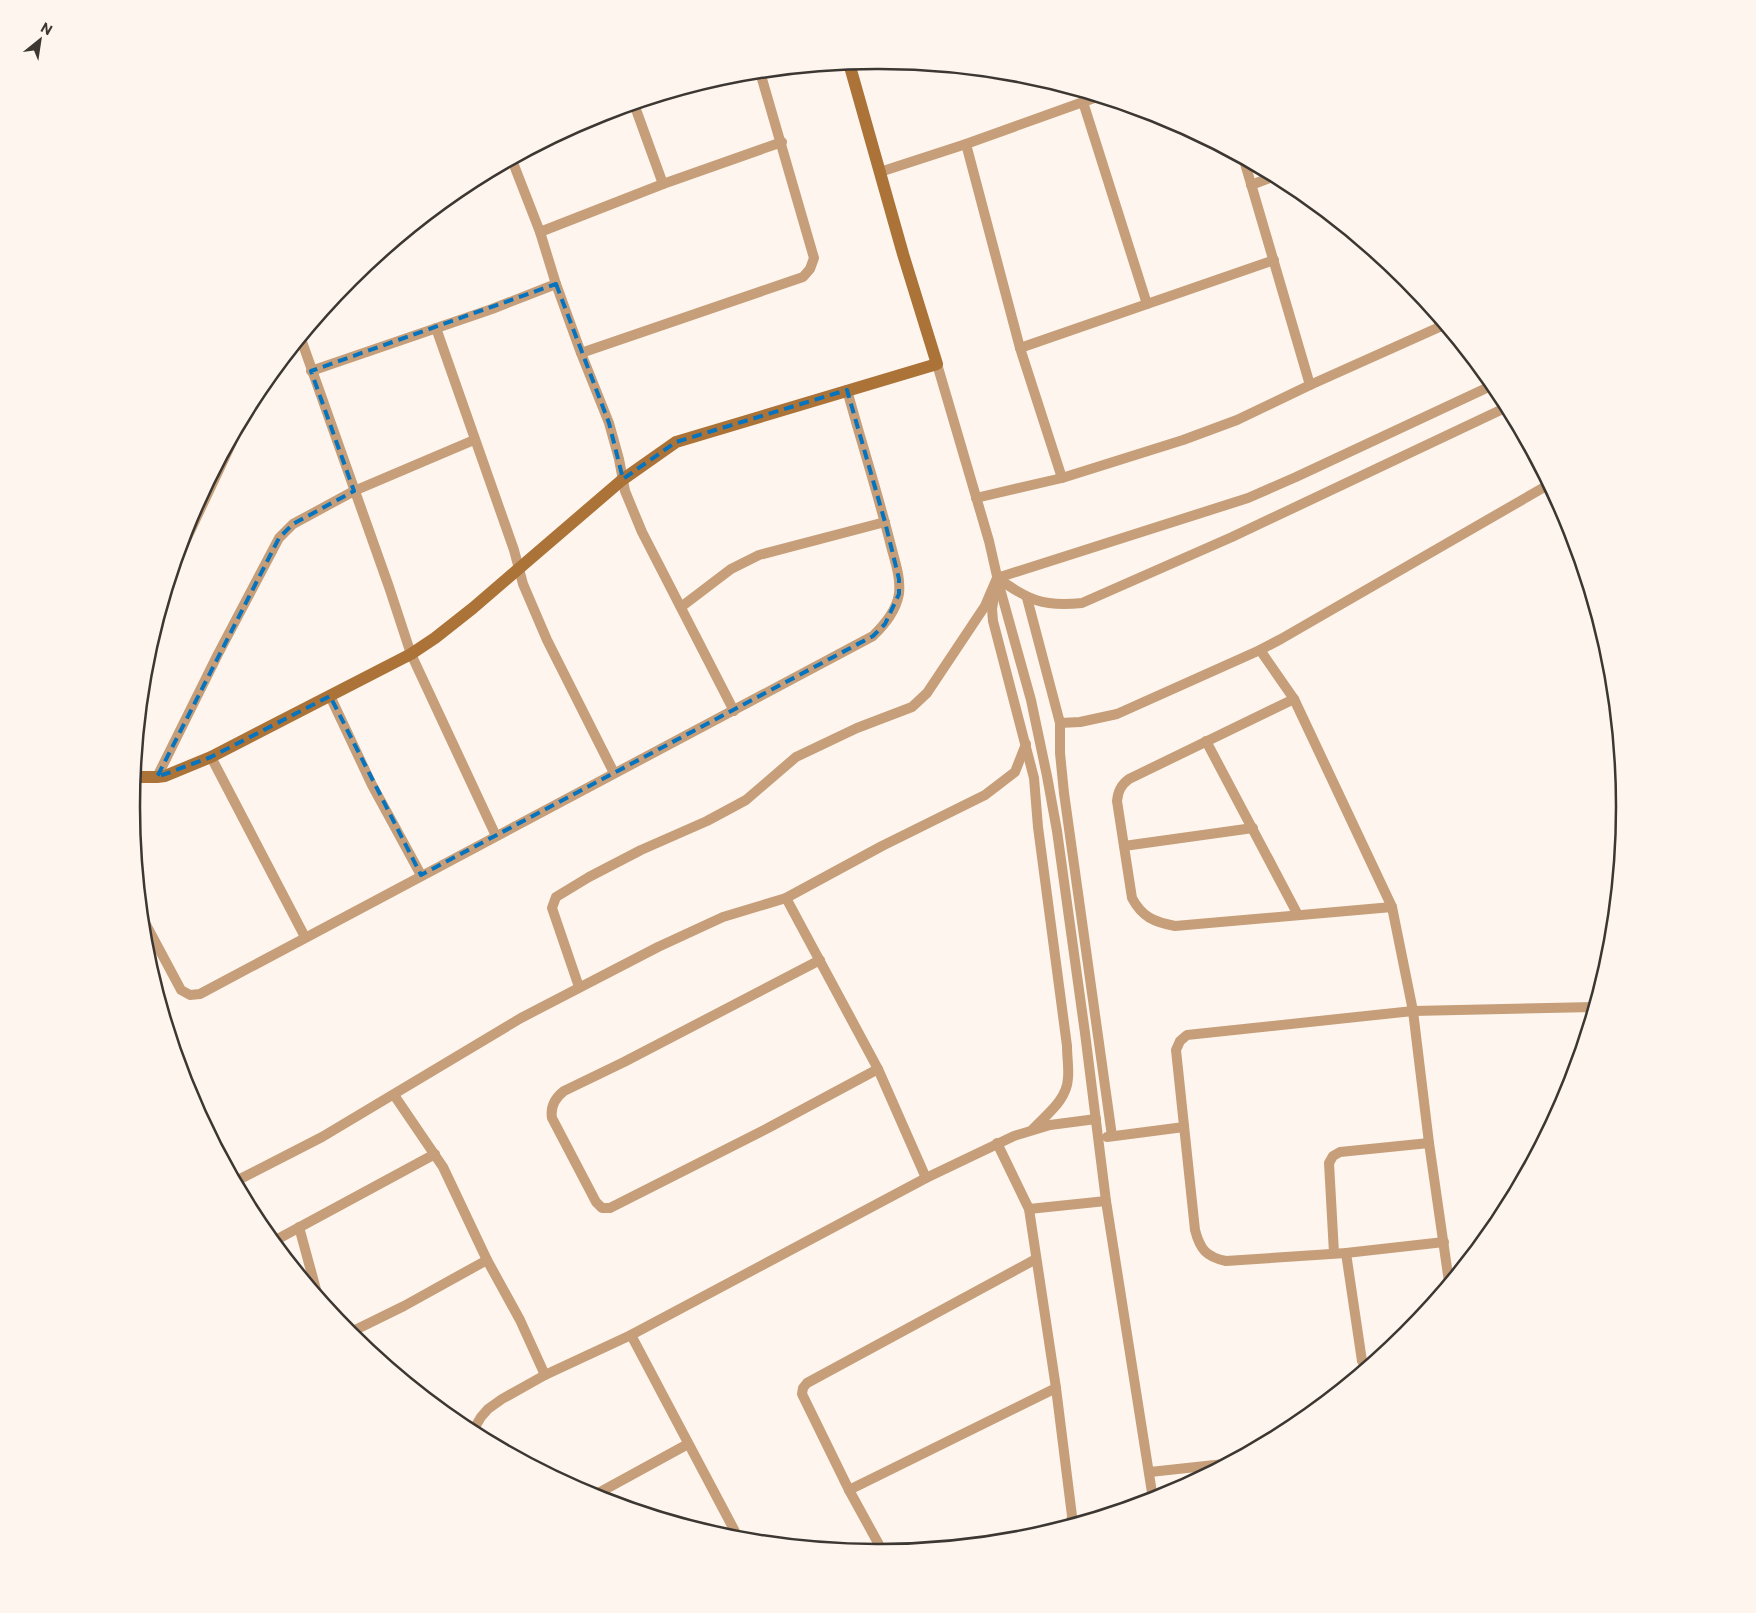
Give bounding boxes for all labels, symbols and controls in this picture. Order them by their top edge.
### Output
north arrow [15,15,65,65]
text: N [38,18,56,38]

